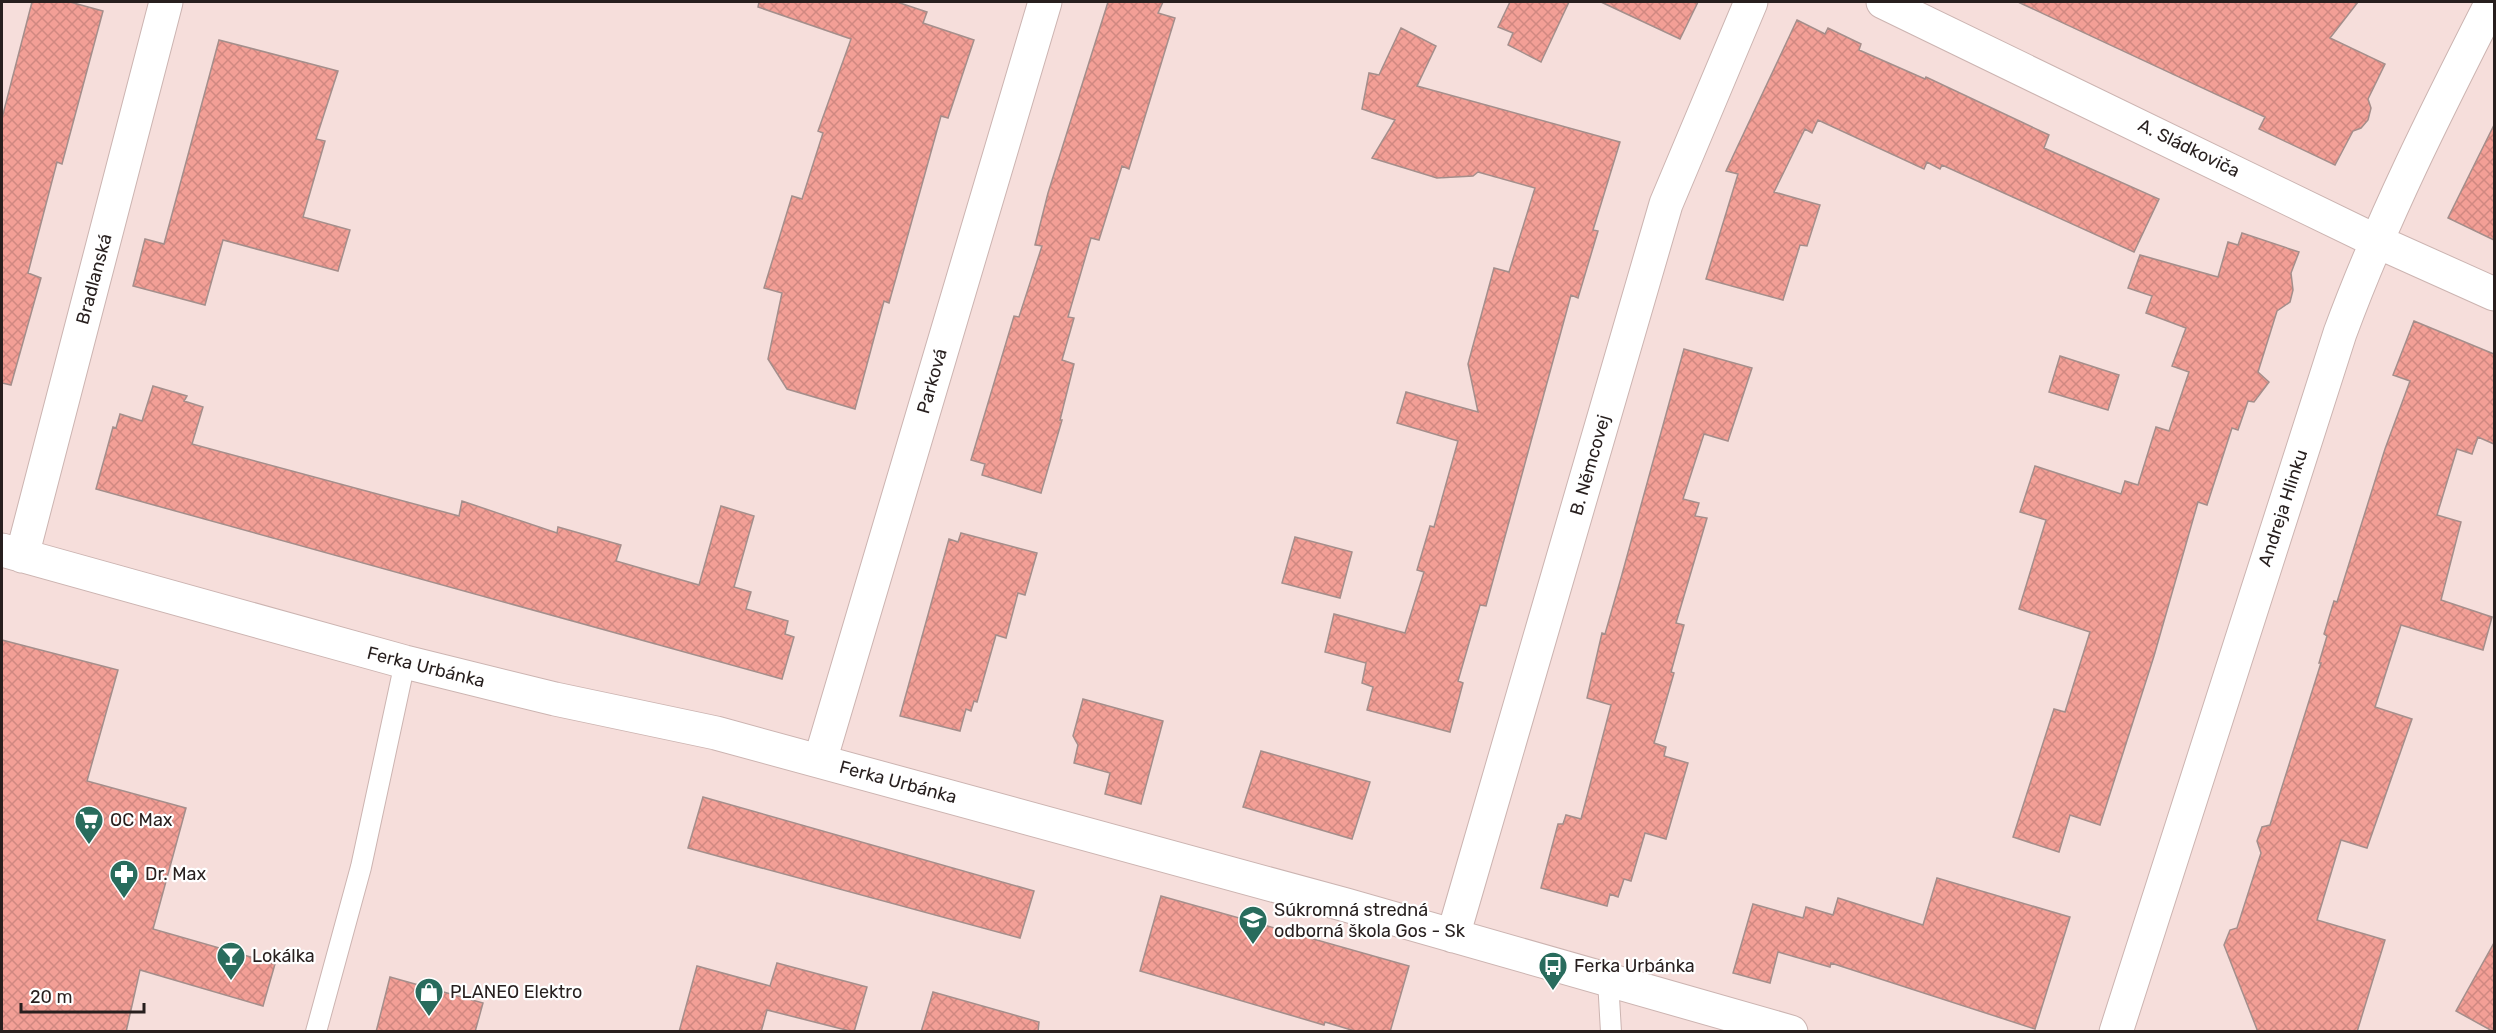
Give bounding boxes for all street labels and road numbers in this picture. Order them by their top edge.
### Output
street label: A. Sládkoviča [2135,114,2243,182]
street label: Bradlanská [71,231,117,327]
street label: Parková [912,346,952,416]
street label: B. Němcovej [1565,412,1615,518]
street label: Andreja Hlinku [2254,447,2312,569]
street label: Ferka Urbánka [365,642,487,692]
street label: Ferka Urbánka [837,756,959,808]

